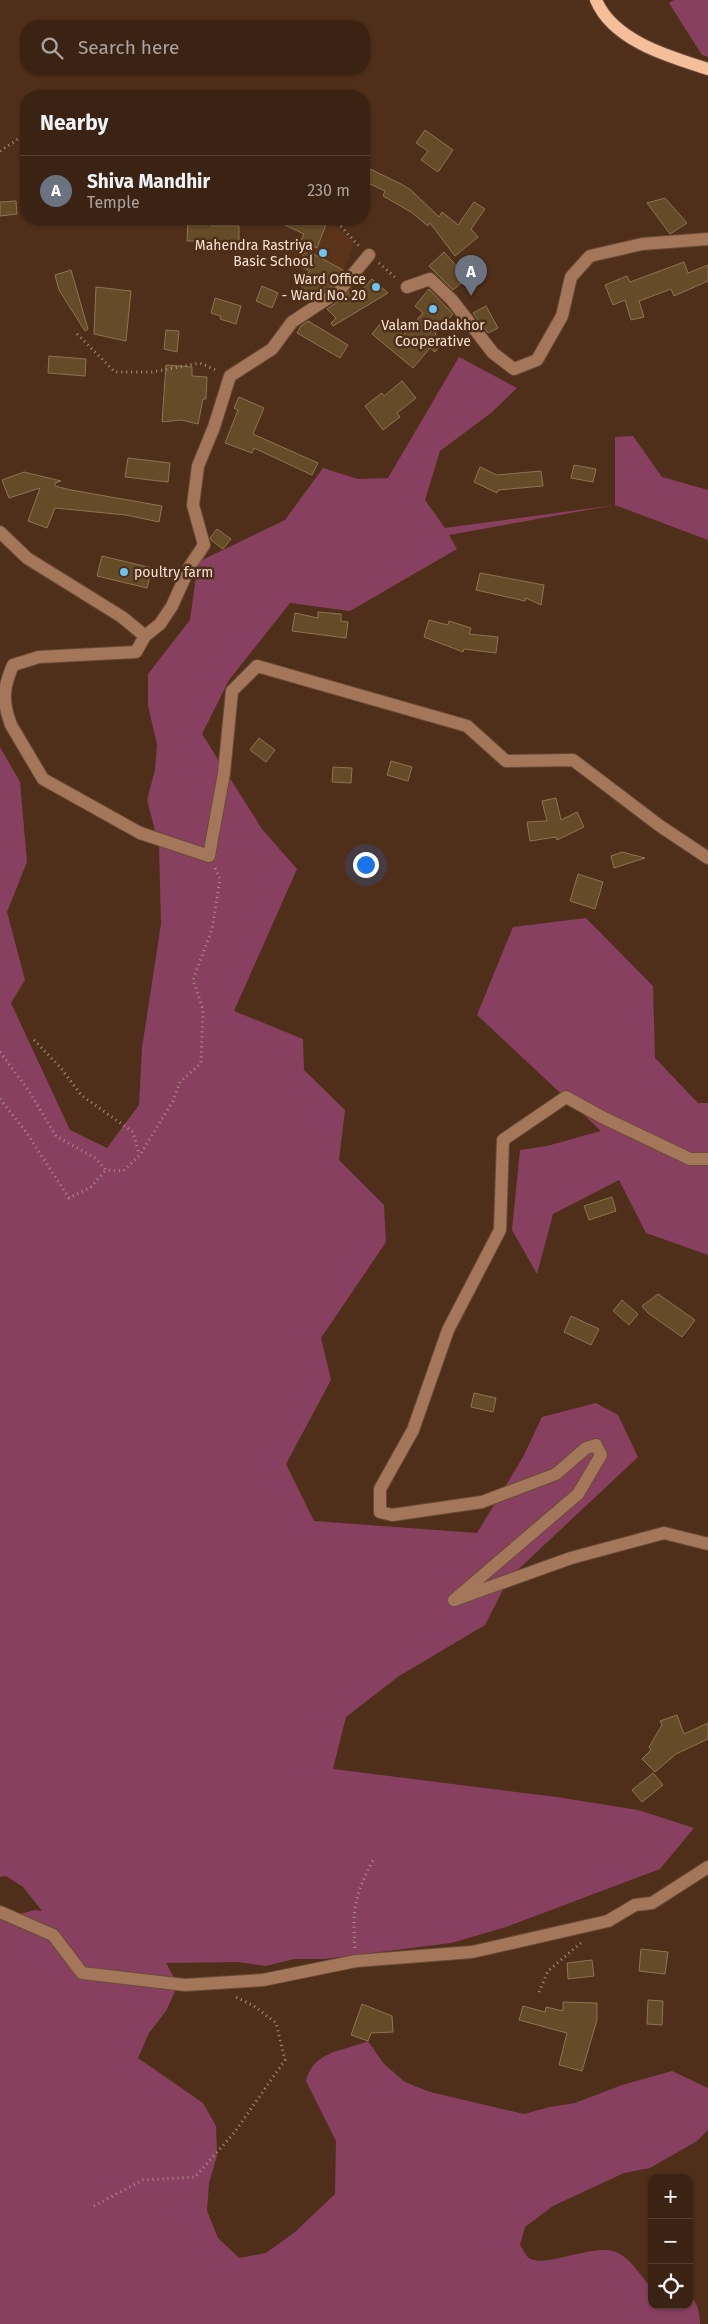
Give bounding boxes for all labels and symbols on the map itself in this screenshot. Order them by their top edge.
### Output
place label: Mahendra Rastriya Basic School [195,237,313,270]
marker: Mahendra Rastriya Basic School [317,247,329,259]
pin: A [455,255,487,296]
place label: Ward Office - Ward No. 20 [281,271,366,304]
marker: Ward Office - Ward No. 20 [370,281,382,293]
marker: Valam Dadakhor Cooperative [427,303,439,315]
place label: Valam Dadakhor Cooperative [381,317,485,350]
place label: poultry farm [134,564,213,581]
marker: poultry farm [118,566,130,578]
your location [353,852,379,878]

